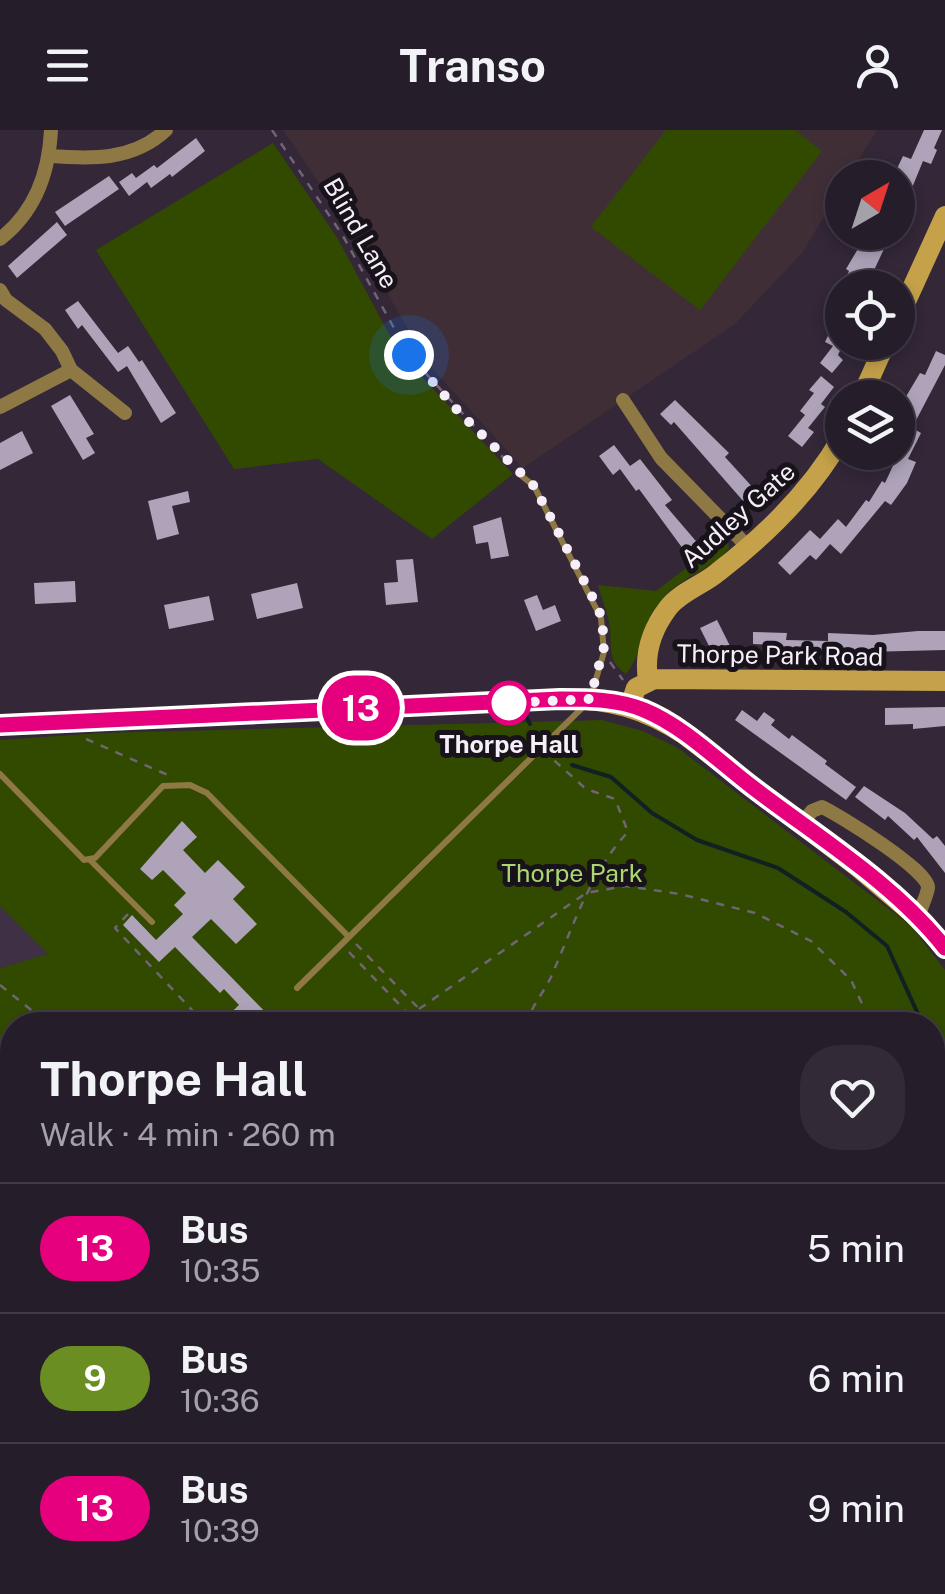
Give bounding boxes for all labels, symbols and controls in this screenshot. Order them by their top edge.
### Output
icon: menu [40,38,95,93]
icon: person [850,38,905,93]
text: Transo [399,39,546,92]
north arrow [825,160,915,250]
map controls [825,160,915,470]
street label: Blind Lane [317,172,405,294]
button: locate [825,270,915,360]
your location [384,330,434,380]
button: layers [825,380,915,470]
street label: Audley Gate [675,456,801,574]
street label: Thorpe Park Road [676,638,884,672]
line badge: 13 [316,676,406,740]
marker: Thorpe Hall [488,682,530,724]
text: 13 [342,688,380,729]
place label: Thorpe Hall [439,729,579,759]
park label: Thorpe Park [501,858,643,888]
button: heart [800,1045,905,1150]
text: Thorpe Hall [40,1050,308,1107]
text: Walk · 4 min · 260 m [40,1116,336,1153]
text: Bus [180,1207,249,1252]
text: 5 min [807,1226,905,1271]
text: 13 [76,1228,114,1269]
text: 10:35 [180,1252,260,1289]
text: Bus [180,1337,249,1382]
text: 6 min [808,1356,905,1401]
text: 9 [83,1358,107,1399]
text: 10:36 [180,1382,260,1419]
text: Bus [180,1467,249,1512]
text: 9 min [808,1486,905,1531]
text: 13 [76,1488,114,1529]
text: 10:39 [180,1512,260,1549]

